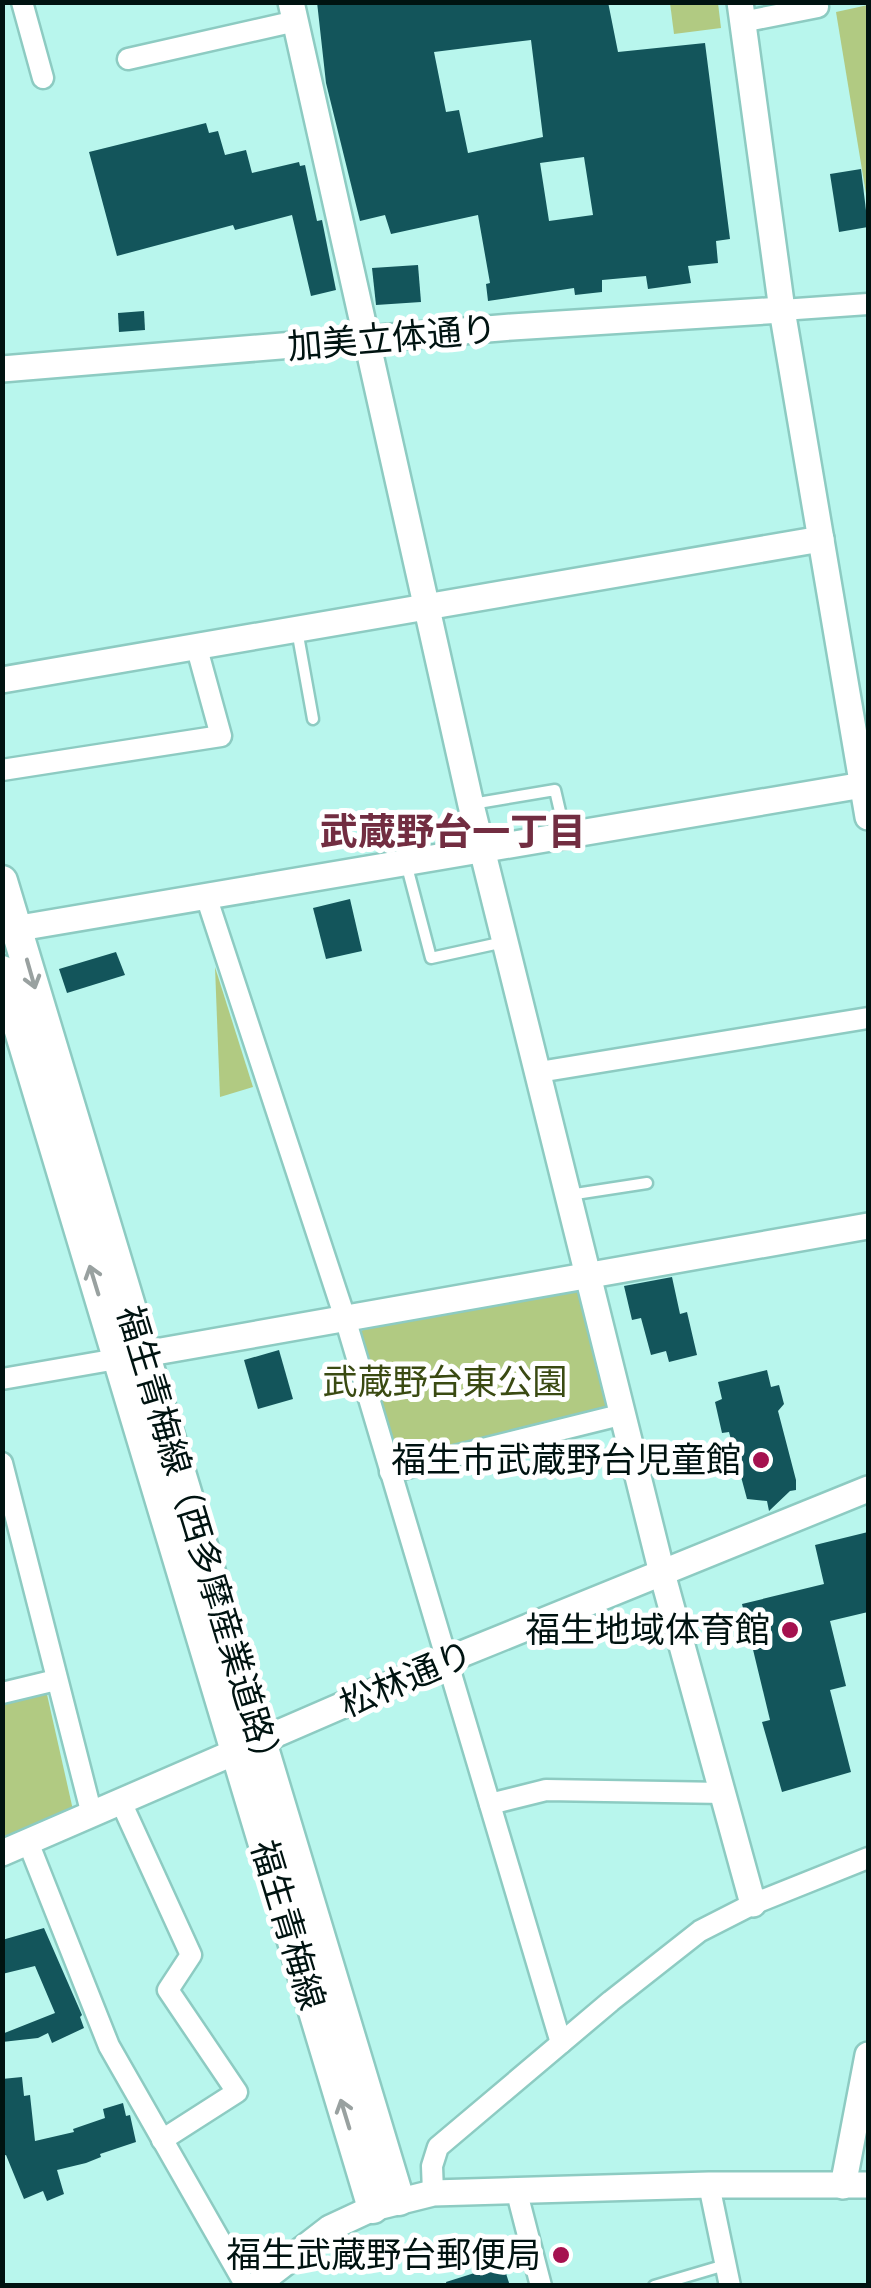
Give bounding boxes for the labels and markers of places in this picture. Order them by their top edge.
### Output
place label: 福生市武蔵野台児童館 [391,1440,741,1483]
marker: 福生市武蔵野台児童館 [750,1449,772,1471]
place label: 福生地域体育館 [525,1610,770,1653]
marker: 福生地域体育館 [779,1619,801,1641]
place label: 福生武蔵野台郵便局 [226,2235,541,2278]
marker: 福生武蔵野台郵便局 [550,2244,572,2266]

